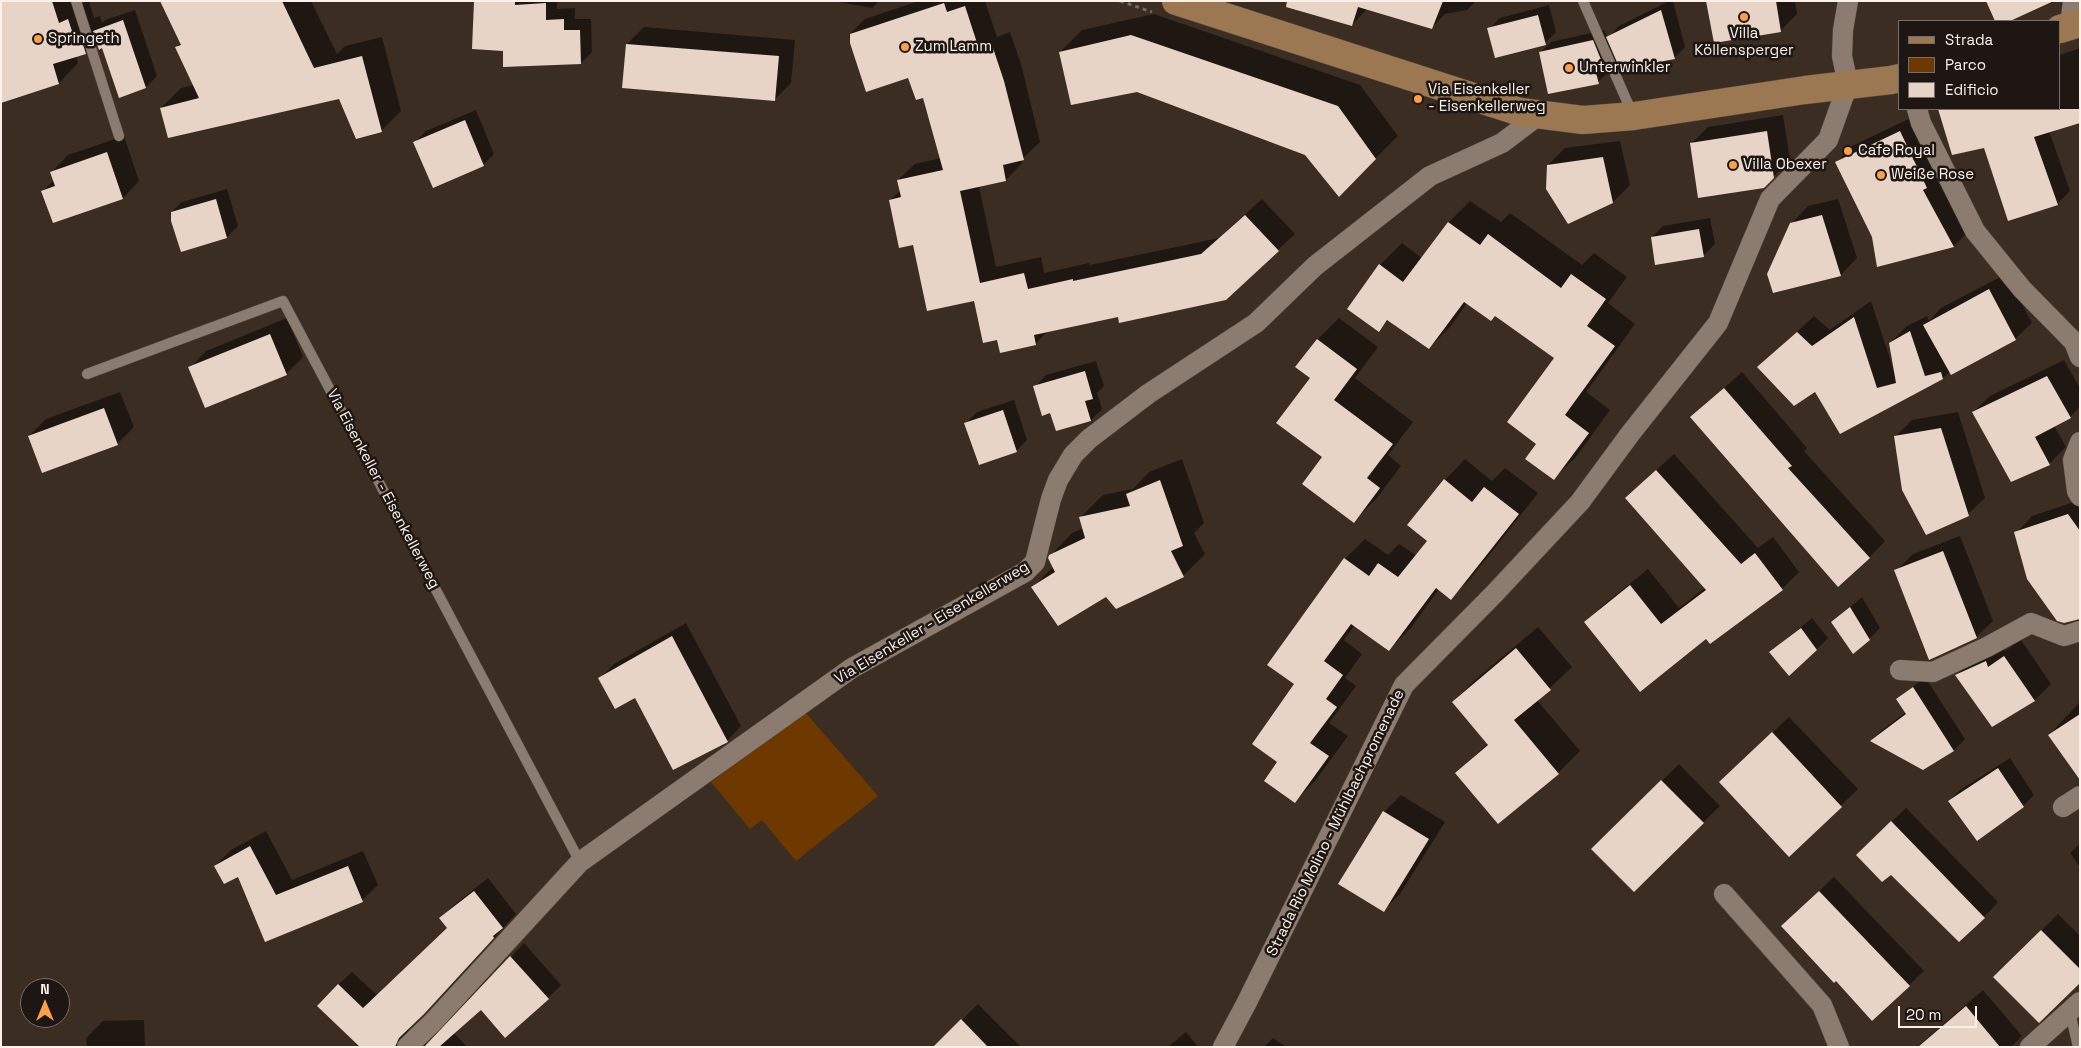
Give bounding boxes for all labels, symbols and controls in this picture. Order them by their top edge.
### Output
marker: Villa Köllensperger [1738,11,1750,23]
legend [1898,20,2061,110]
place label: Villa Köllensperger [1694,25,1794,60]
place label: Springeth [48,30,120,48]
text: Strada [1945,30,1993,49]
marker: Springeth [32,33,44,45]
place label: Zum Lamm [915,38,992,56]
marker: Zum Lamm [899,41,911,53]
text: Parco [1945,55,1986,74]
place label: Unterwinkler [1579,59,1670,77]
marker: Unterwinkler [1563,62,1575,74]
text: Edificio [1945,80,1999,99]
place label: Via Eisenkeller - Eisenkellerweg [1428,81,1546,116]
marker: Via Eisenkeller - Eisenkellerweg [1412,93,1424,105]
place label: Cafe Royal [1858,142,1935,160]
marker: Cafe Royal [1842,145,1854,157]
place label: Villa Obexer [1743,156,1827,174]
marker: Villa Obexer [1727,159,1739,171]
place label: Weiße Rose [1891,166,1974,184]
marker: Weiße Rose [1875,169,1887,181]
street label: Via Eisenkeller - Eisenkellerweg [323,386,443,592]
street label: Via Eisenkeller - Eisenkellerweg [832,558,1032,688]
street label: Strada Rio Molino - Mühlbachpromenade [1263,687,1409,959]
north arrow [20,978,70,1028]
text: N [40,980,50,998]
scale bar [1901,996,1980,1028]
text: 20 m [1906,1005,1941,1024]

